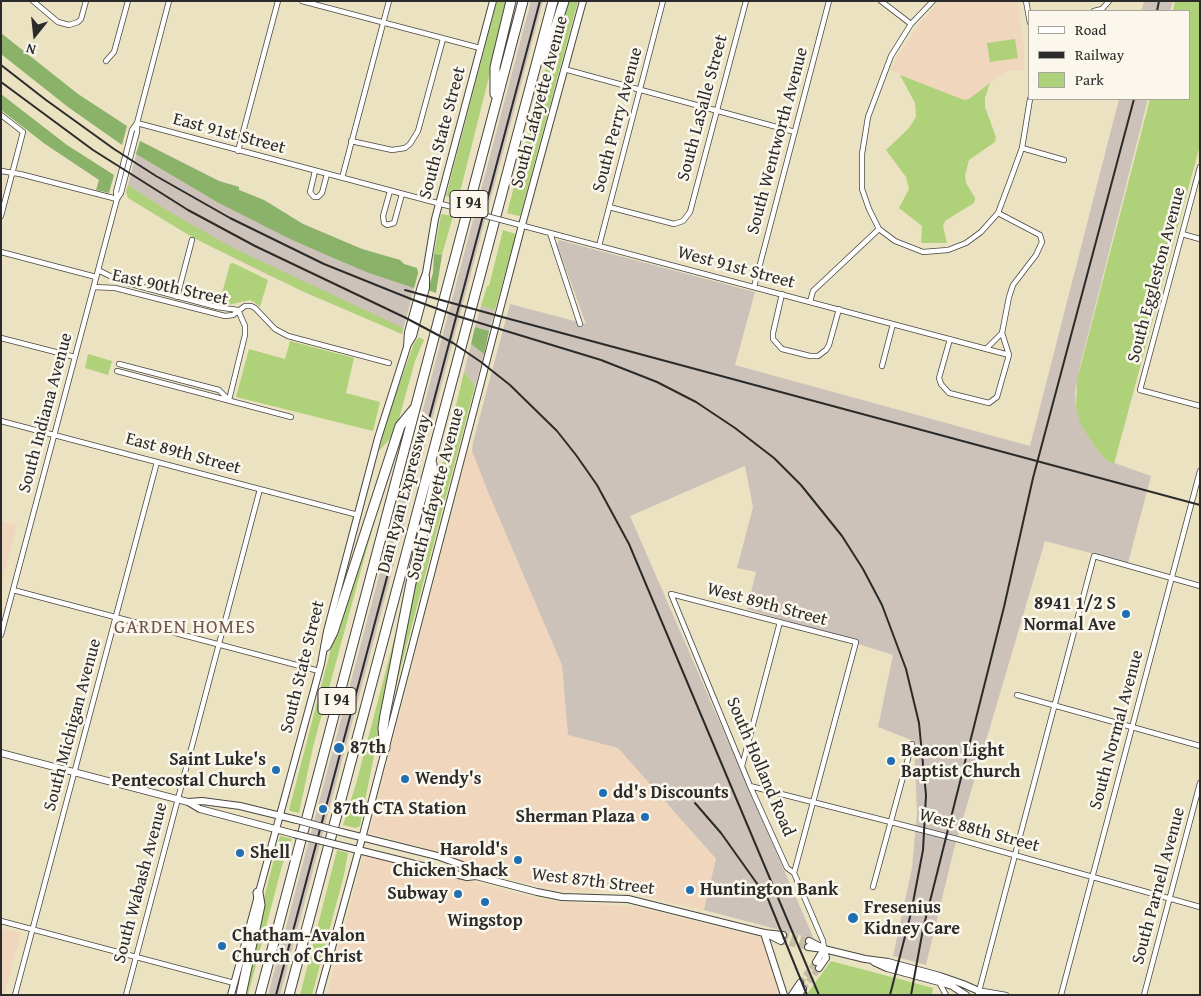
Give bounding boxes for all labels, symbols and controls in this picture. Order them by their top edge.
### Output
north arrow [10,10,60,60]
legend [1028,10,1191,100]
street label: South Lafayette Avenue [507,14,573,190]
text: Road [1075,19,1106,40]
street label: South LaSalle Street [673,32,733,184]
text: N [24,39,38,60]
text: Railway [1075,44,1124,65]
street label: South Perry Avenue [588,45,648,195]
street label: South Wentworth Avenue [743,45,813,237]
street label: South State Street [415,64,471,202]
text: Park [1075,69,1104,90]
street label: East 91st Street [170,109,288,159]
street label: South Eggleston Avenue [1123,185,1191,365]
road number: I 94 [450,190,488,218]
street label: West 91st Street [675,242,797,294]
street label: East 90th Street [110,265,230,311]
street label: South Indiana Avenue [14,331,78,495]
street label: South Lafayette Avenue [403,406,469,582]
street label: Dan Ryan Expressway [373,412,437,576]
street label: East 89th Street [123,428,243,480]
street label: West 89th Street [704,579,830,631]
place label: 8941 1/2 S Normal Ave [1024,593,1116,636]
street label: South State Street [276,598,330,736]
marker: 8941 1/2 S Normal Ave [1120,608,1132,620]
district label: GARDEN HOMES [112,617,258,639]
street label: South Michigan Avenue [40,636,106,814]
street label: South Normal Avenue [1085,648,1149,812]
road number: I 94 [318,688,356,714]
street label: South Holland Road [721,694,799,840]
place label: 87th [350,737,386,759]
place label: Beacon Light Baptist Church [901,740,1020,782]
marker: 87th [332,741,346,755]
place label: Saint Luke's Pentecostal Church [111,749,266,792]
marker: Beacon Light Baptist Church [885,755,897,767]
marker: Saint Luke's Pentecostal Church [270,764,282,776]
place label: Wendy's [415,768,481,790]
marker: Wendy's [399,773,411,785]
place label: dd's Discounts [613,782,729,804]
marker: dd's Discounts [597,787,609,799]
place label: 87th CTA Station [333,798,466,820]
street label: South Wabash Avenue [109,800,173,966]
marker: 87th CTA Station [317,803,329,815]
street label: West 88th Street [916,805,1042,857]
street label: South Parnell Avenue [1128,805,1190,967]
place label: Sherman Plaza [515,806,635,828]
marker: Sherman Plaza [639,811,651,823]
place label: Harold's Chicken Shack [393,839,508,882]
place label: Shell [250,842,290,864]
marker: Shell [234,847,246,859]
marker: Harold's Chicken Shack [512,854,524,866]
street label: West 87th Street [530,864,656,900]
place label: Huntington Bank [700,879,838,901]
place label: Subway [387,883,448,905]
marker: Huntington Bank [684,884,696,896]
marker: Subway [452,888,464,900]
marker: Wingstop [479,896,491,908]
place label: Fresenius Kidney Care [864,897,960,940]
place label: Wingstop [447,910,523,932]
marker: Fresenius Kidney Care [846,911,860,925]
place label: Chatham-Avalon Church of Christ [232,925,365,968]
marker: Chatham-Avalon Church of Christ [216,940,228,952]

